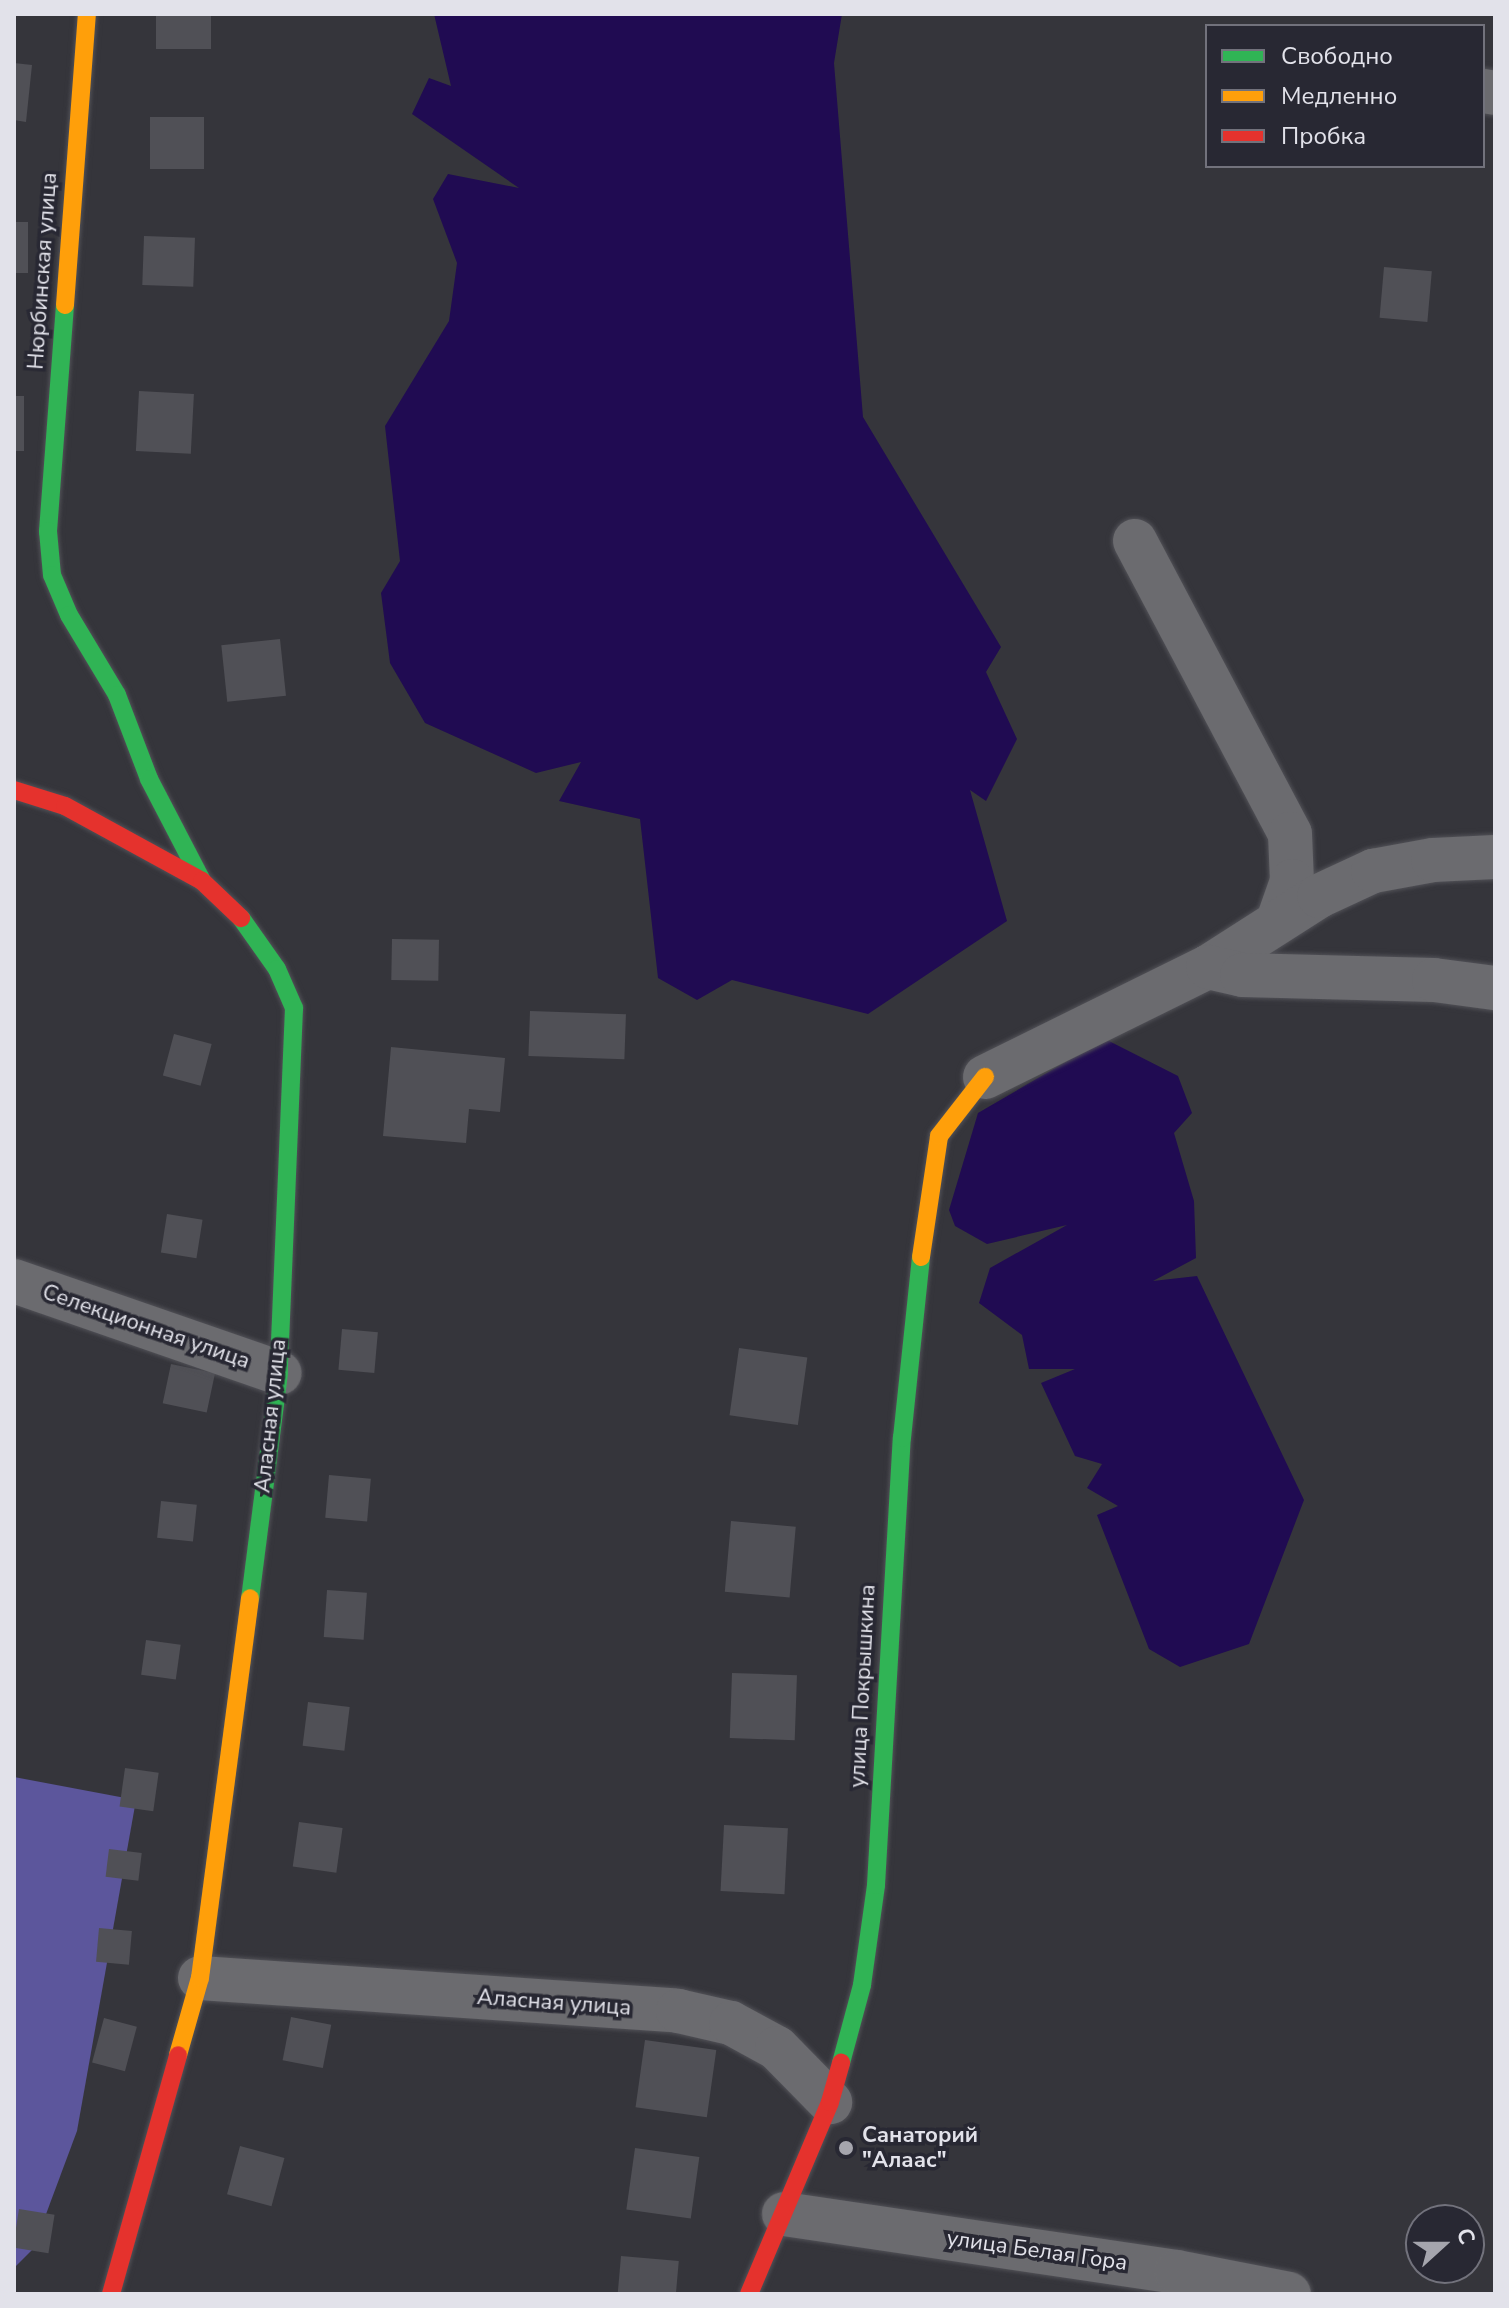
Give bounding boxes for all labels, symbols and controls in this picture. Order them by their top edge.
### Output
legend [1205,24,1485,168]
text: Свободно [1281,40,1393,72]
text: Медленно [1281,80,1397,112]
text: Пробка [1281,120,1366,152]
street label: Нюрбинская улица [23,172,63,370]
street label: Селекционная улица [39,1279,253,1375]
street label: Аласная улица [250,1338,292,1494]
street label: улица Покрышкина [844,1584,882,1788]
street label: Аласная улица [476,1984,632,2022]
place label: Санаторий "Алаас" [862,2122,978,2174]
marker: Санаторий "Алаас" [837,2139,855,2157]
north arrow [1405,2204,1485,2284]
text: С [1449,2224,1482,2248]
street label: улица Белая Гора [945,2225,1129,2277]

